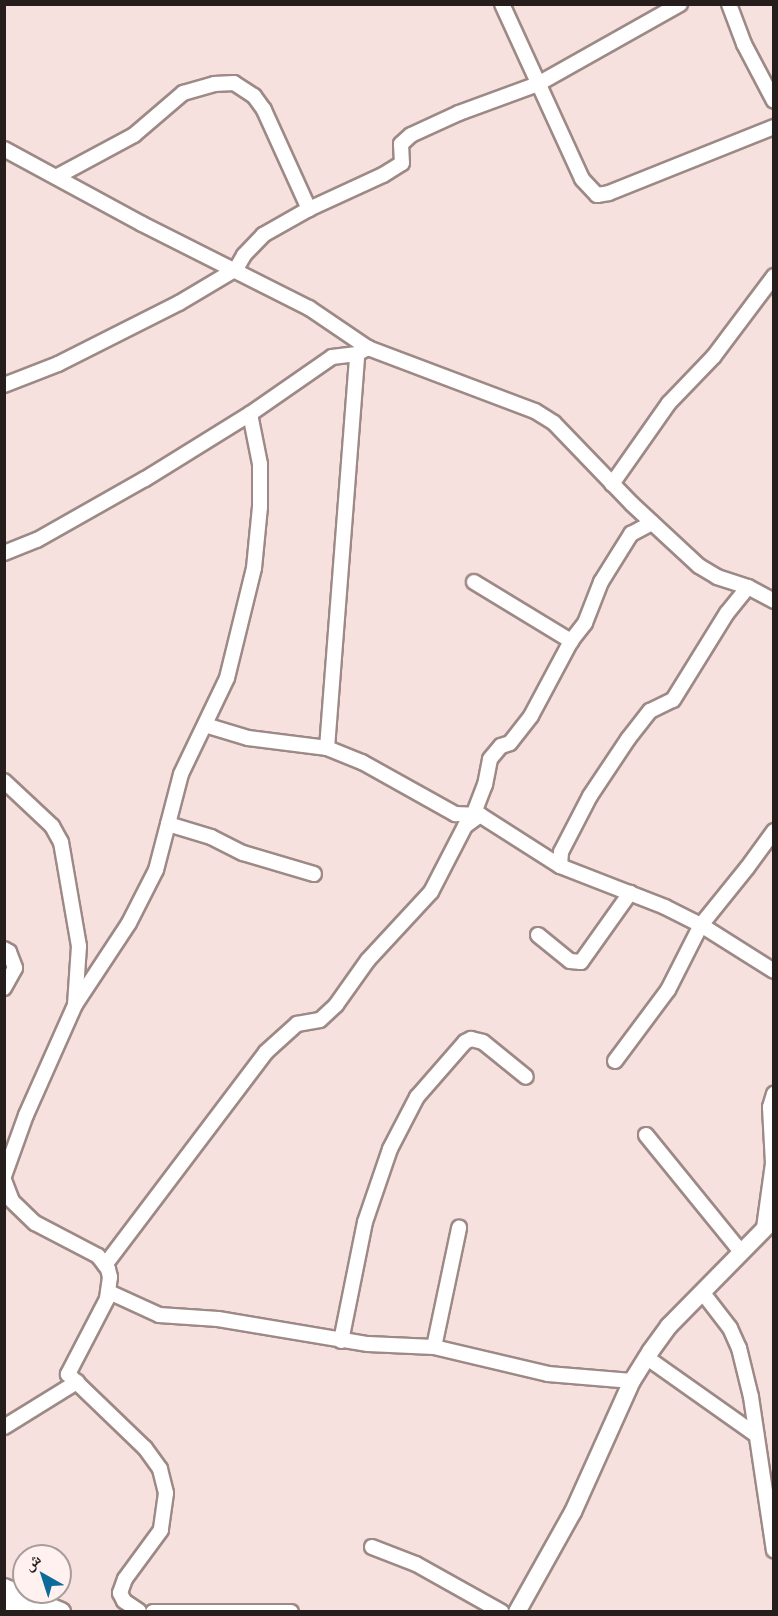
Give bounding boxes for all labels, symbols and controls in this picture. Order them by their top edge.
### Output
north arrow [12,1544,72,1604]
text: ش [19,1548,45,1575]

